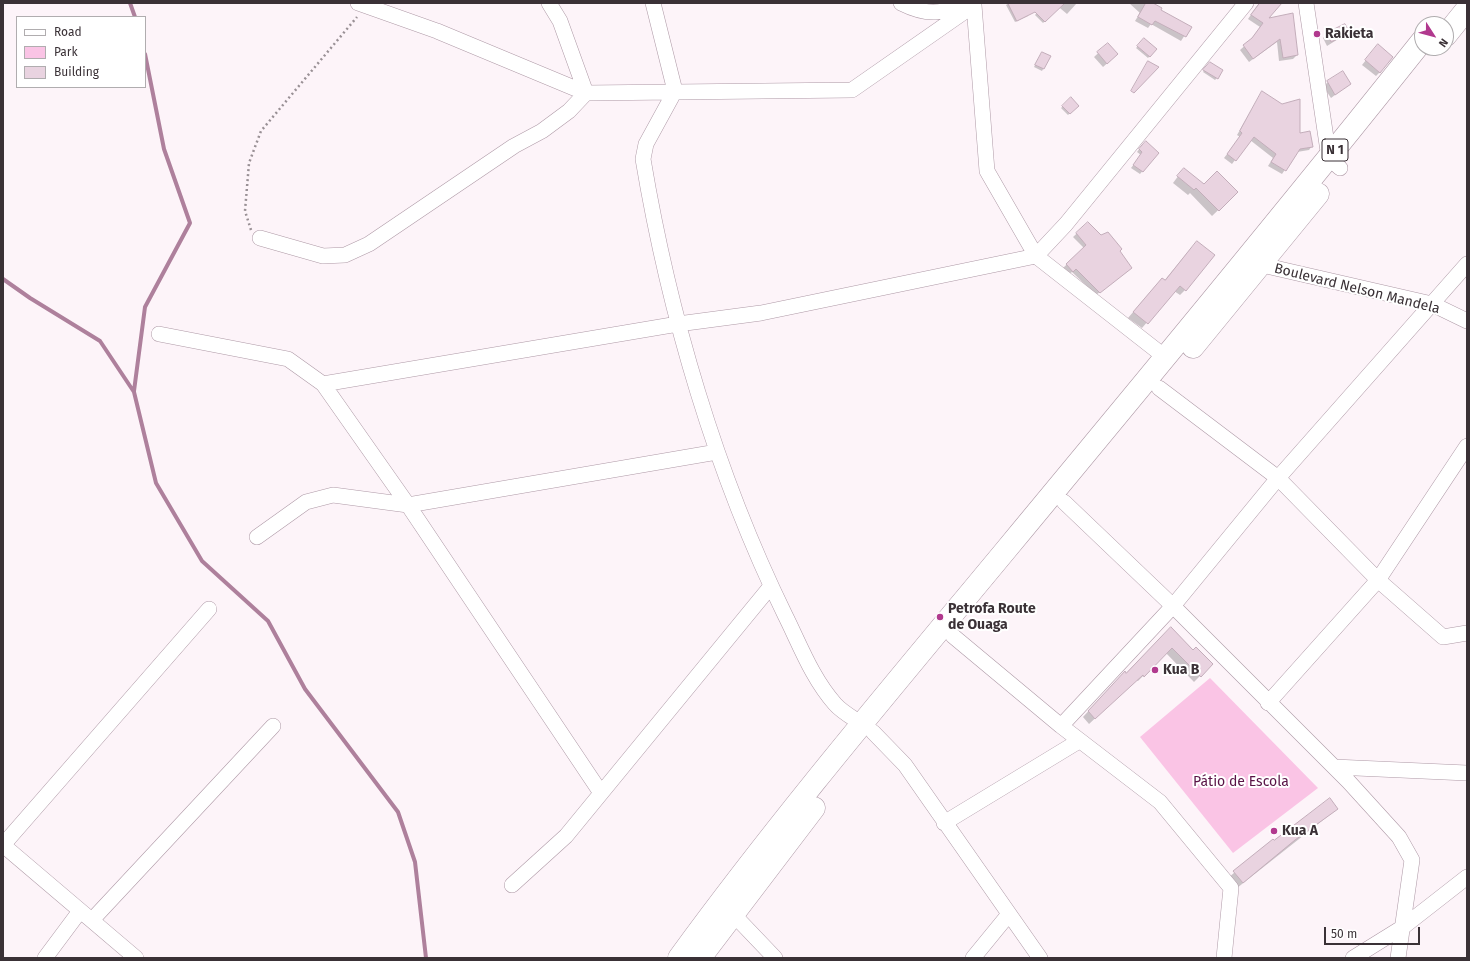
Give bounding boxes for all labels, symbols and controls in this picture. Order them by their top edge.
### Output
legend [16,16,146,88]
north arrow [1414,16,1454,56]
text: Road [54,25,82,39]
place label: Rakieta [1325,26,1373,42]
marker: Rakieta [1312,29,1322,39]
text: N [1436,36,1451,50]
text: Park [54,45,78,59]
text: Building [54,65,99,79]
road number: N 1 [1322,139,1348,161]
street label: Boulevard Nelson Mandela [1272,260,1442,318]
place label: Petrofa Route de Ouaga [948,601,1036,634]
marker: Petrofa Route de Ouaga [935,612,945,622]
place label: Kua B [1163,662,1199,678]
marker: Kua B [1150,665,1160,675]
park label: Pátio de Escola [1193,774,1289,790]
place label: Kua A [1282,823,1318,839]
marker: Kua A [1269,826,1279,836]
scale bar [1326,919,1422,945]
text: 50 m [1331,927,1357,941]

